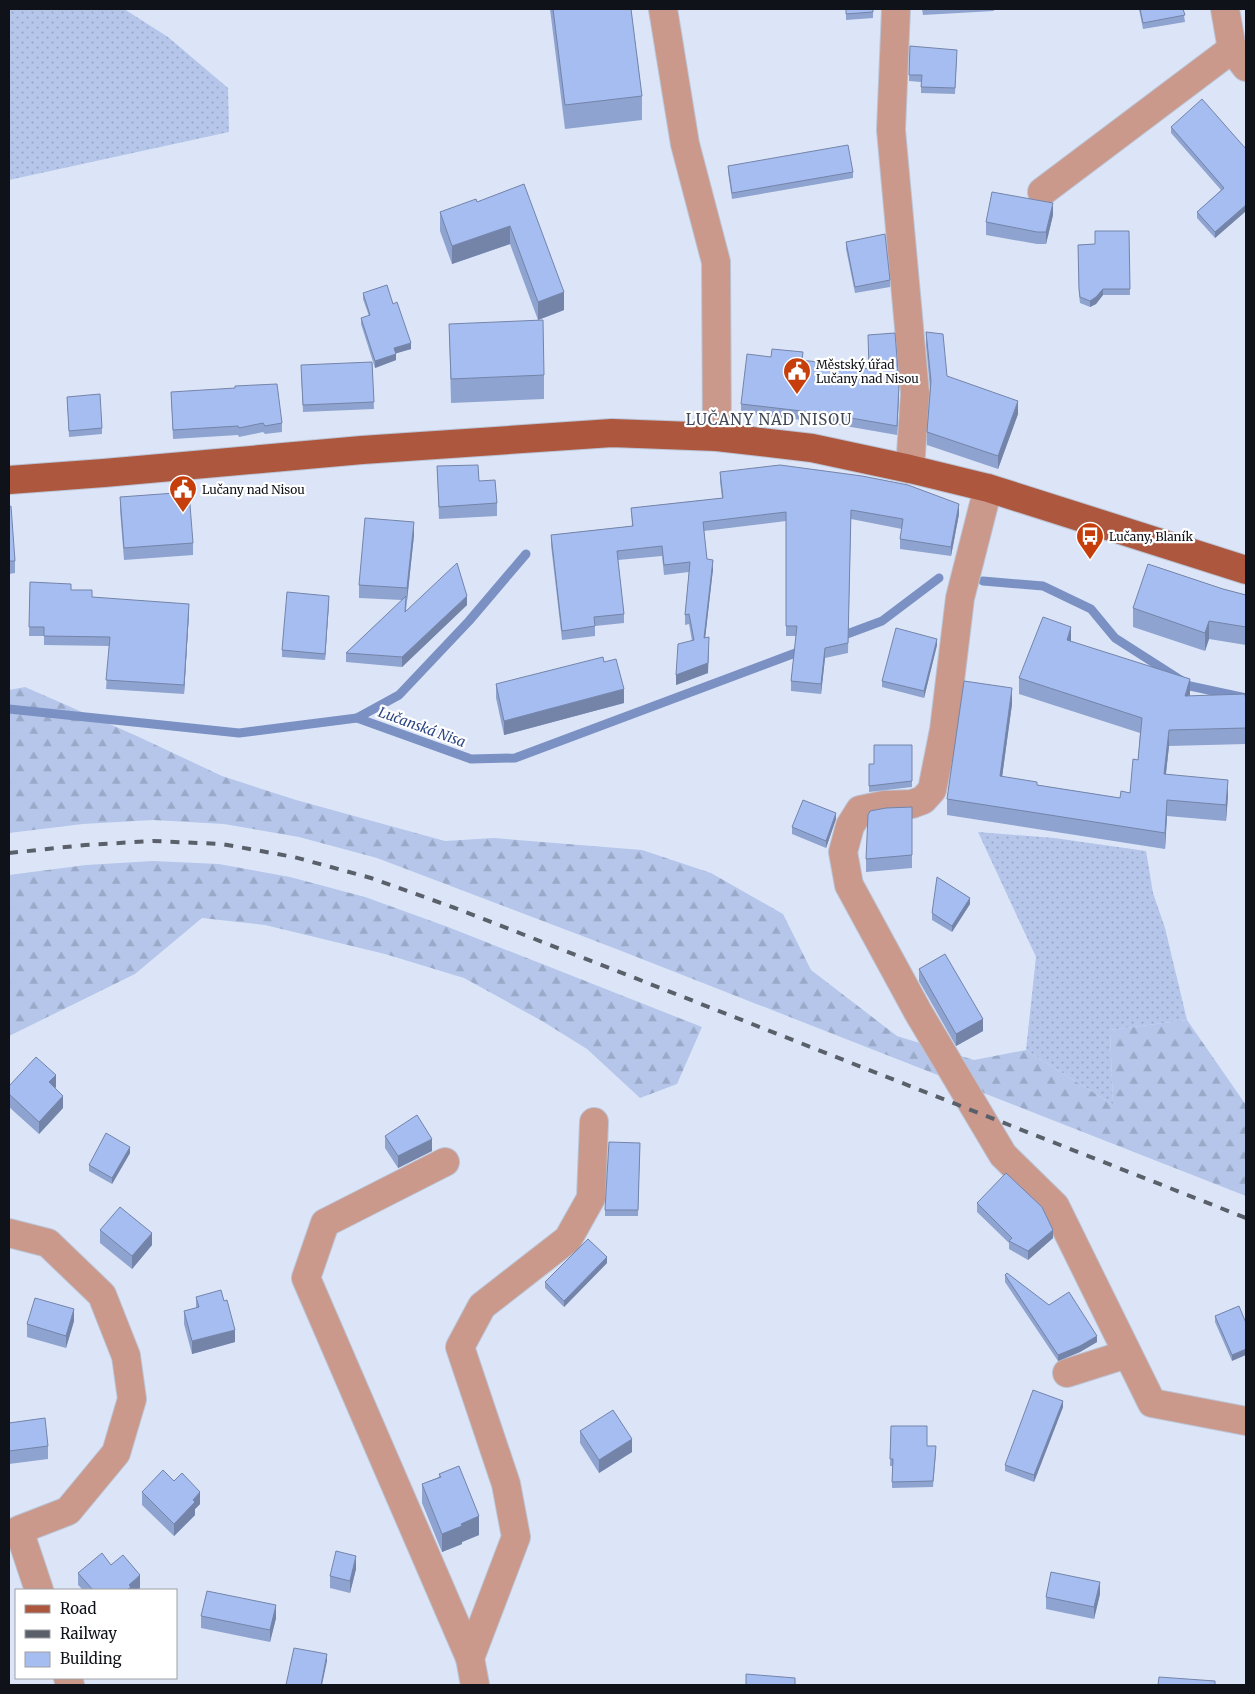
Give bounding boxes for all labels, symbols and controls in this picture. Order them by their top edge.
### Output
public building icon: Městský úřad Lučany nad Nisou [782,356,812,395]
place label: Městský úřad Lučany nad Nisou [816,357,919,386]
district label: LUČANY NAD NISOU [686,409,852,429]
public building icon: Lučany nad Nisou [168,474,198,513]
place label: Lučany nad Nisou [202,482,305,497]
bus stop icon: Lučany, Blaník [1075,521,1105,560]
place label: Lučany, Blaník [1109,529,1193,544]
water label: Lučanská Nisa [376,703,468,751]
legend [15,1589,178,1679]
text: Road [60,1599,96,1618]
text: Railway [60,1624,117,1643]
text: Building [60,1649,122,1668]

